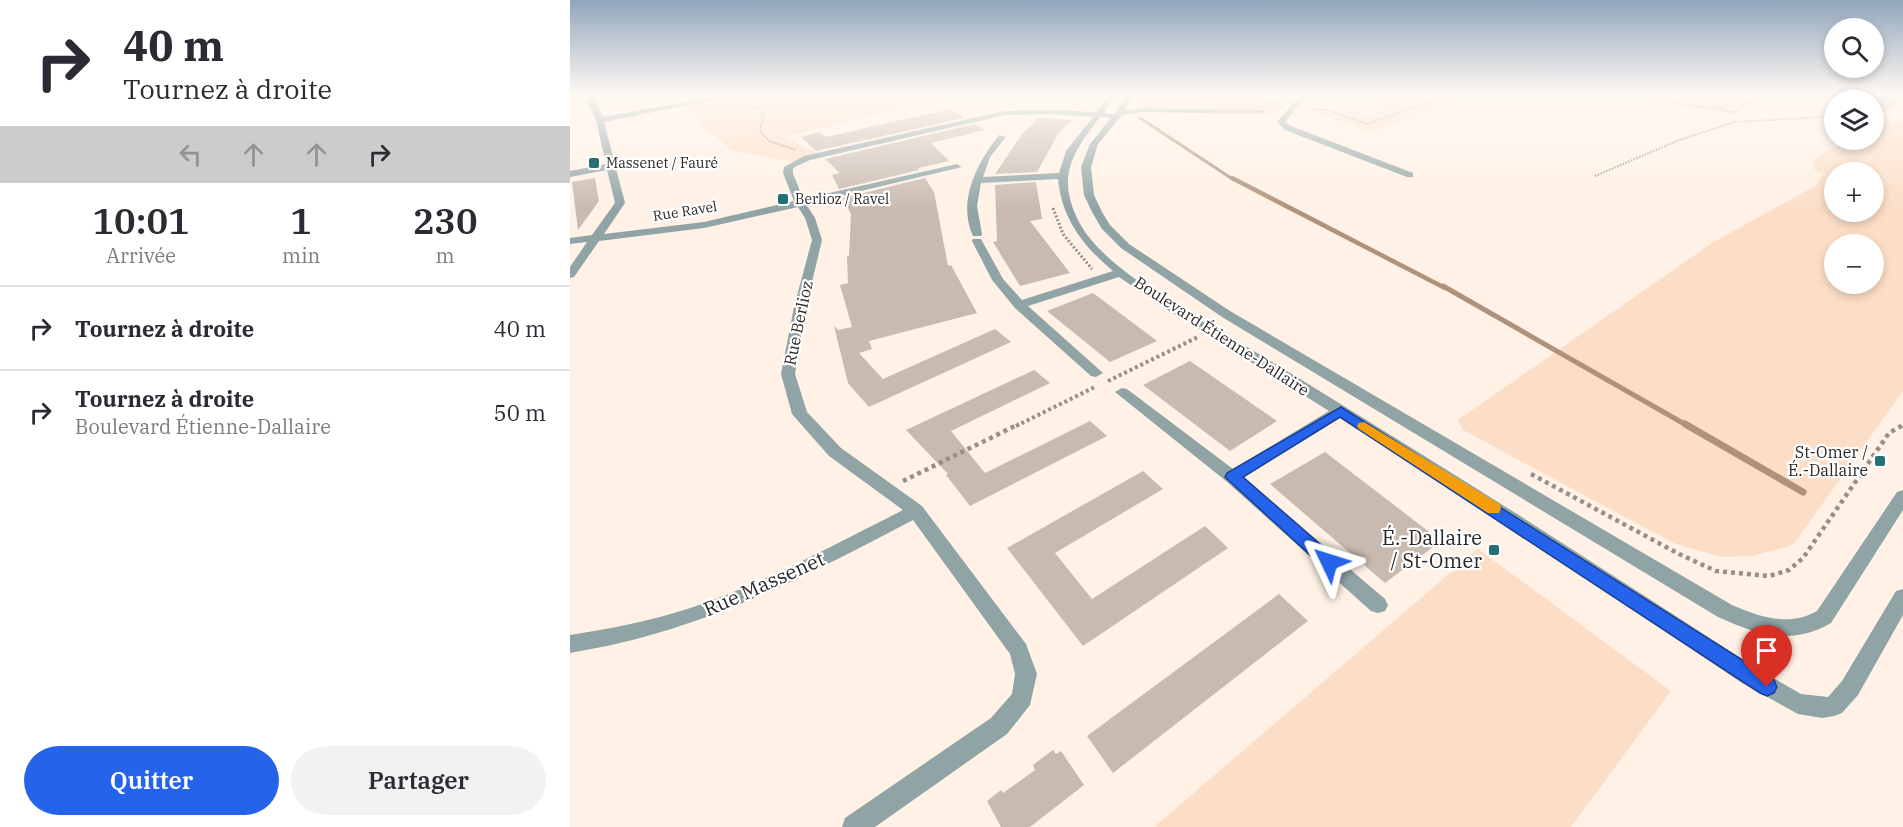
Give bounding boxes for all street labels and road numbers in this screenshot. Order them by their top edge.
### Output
street label: Rue Ravel [652,197,718,225]
street label: Boulevard Étienne-Dallaire [1131,271,1314,400]
street label: Rue Berlioz [779,279,817,367]
street label: Rue Massenet [699,545,829,622]

